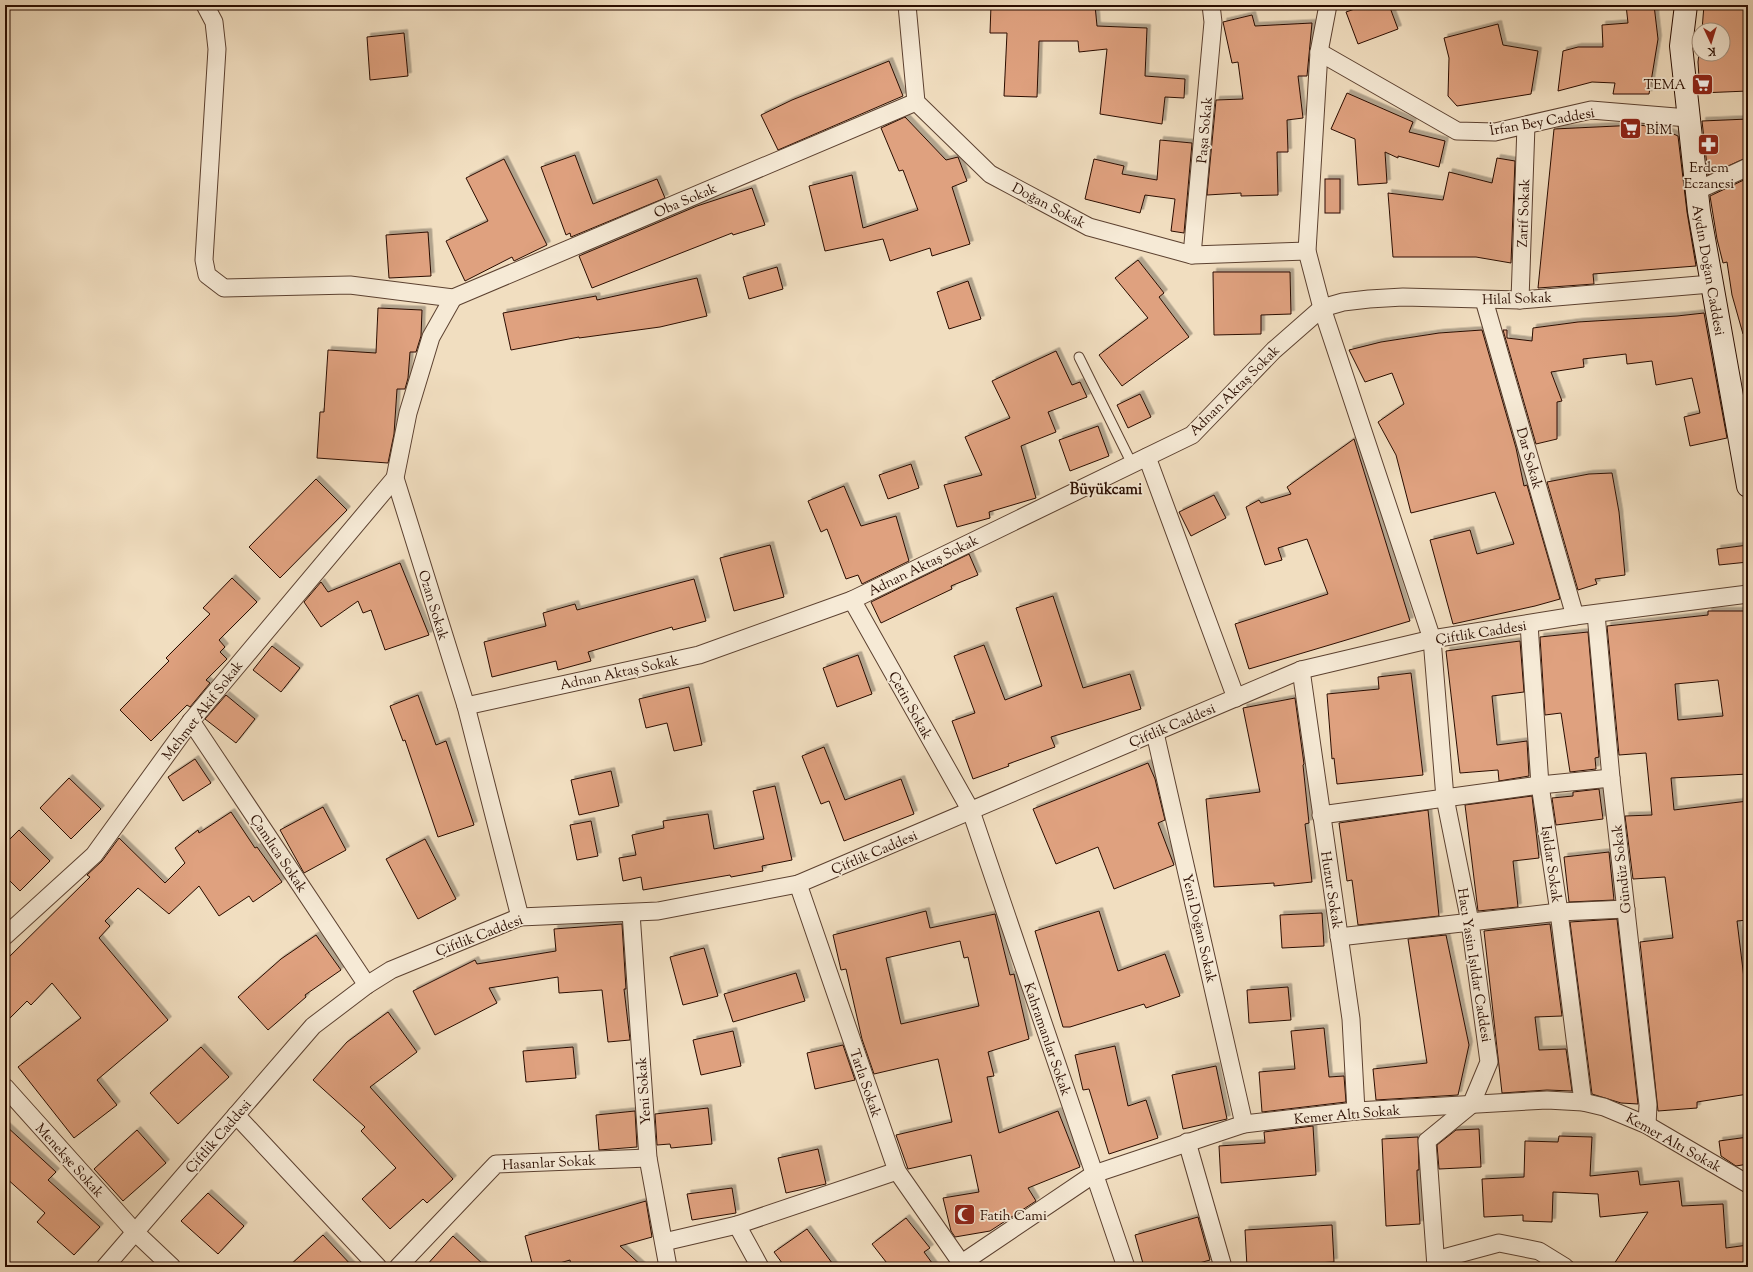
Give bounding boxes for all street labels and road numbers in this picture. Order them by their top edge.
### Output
street label: Paşa Sokak [1193,96,1219,164]
street label: İrfan Bey Caddesi [1488,104,1596,142]
street label: Zarif Sokak [1514,178,1536,248]
street label: Oba Sokak [651,179,721,224]
street label: Doğan Sokak [1008,179,1089,235]
street label: Aydın Doğan Caddesi [1686,203,1728,337]
street label: Hilal Sokak [1482,289,1553,311]
street label: Adnan Aktaş Sokak [1186,341,1285,441]
street label: Dar Sokak [1510,425,1547,492]
street label: Adnan Aktaş Sokak [865,531,983,602]
street label: Ozan Sokak [412,568,452,644]
street label: Çiftlik Caddesi [1434,617,1528,651]
street label: Adnan Aktaş Sokak [558,652,681,696]
street label: Mehmet Akif Sokak [158,657,249,765]
street label: Çetin Sokak [882,668,936,744]
street label: Çiftlik Caddesi [1126,700,1219,754]
street label: Çamlıca Sokak [244,811,311,897]
street label: Gündüz Sokak [1608,823,1638,914]
street label: Işıldar Sokak [1535,824,1565,905]
street label: Çiftlik Caddesi [828,827,921,881]
street label: Huzur Sokak [1314,850,1346,931]
street label: Yeni Doğan Sokak [1176,872,1220,985]
street label: Hacı Yasin Işıldar Caddesi [1451,887,1495,1044]
street label: Çiftlik Caddesi [433,911,526,963]
street label: Kahramanlar Sokak [1017,980,1075,1099]
street label: Tarla Sokak [843,1047,885,1121]
street label: Yeni Sokak [633,1056,657,1125]
street label: Çiftlik Caddesi [182,1096,257,1179]
street label: Kemer Altı Sokak [1293,1101,1402,1131]
street label: Kemer Altı Sokak [1621,1109,1725,1179]
street label: Menekşe Sokak [30,1120,108,1203]
street label: Hasanlar Sokak [502,1152,597,1176]

